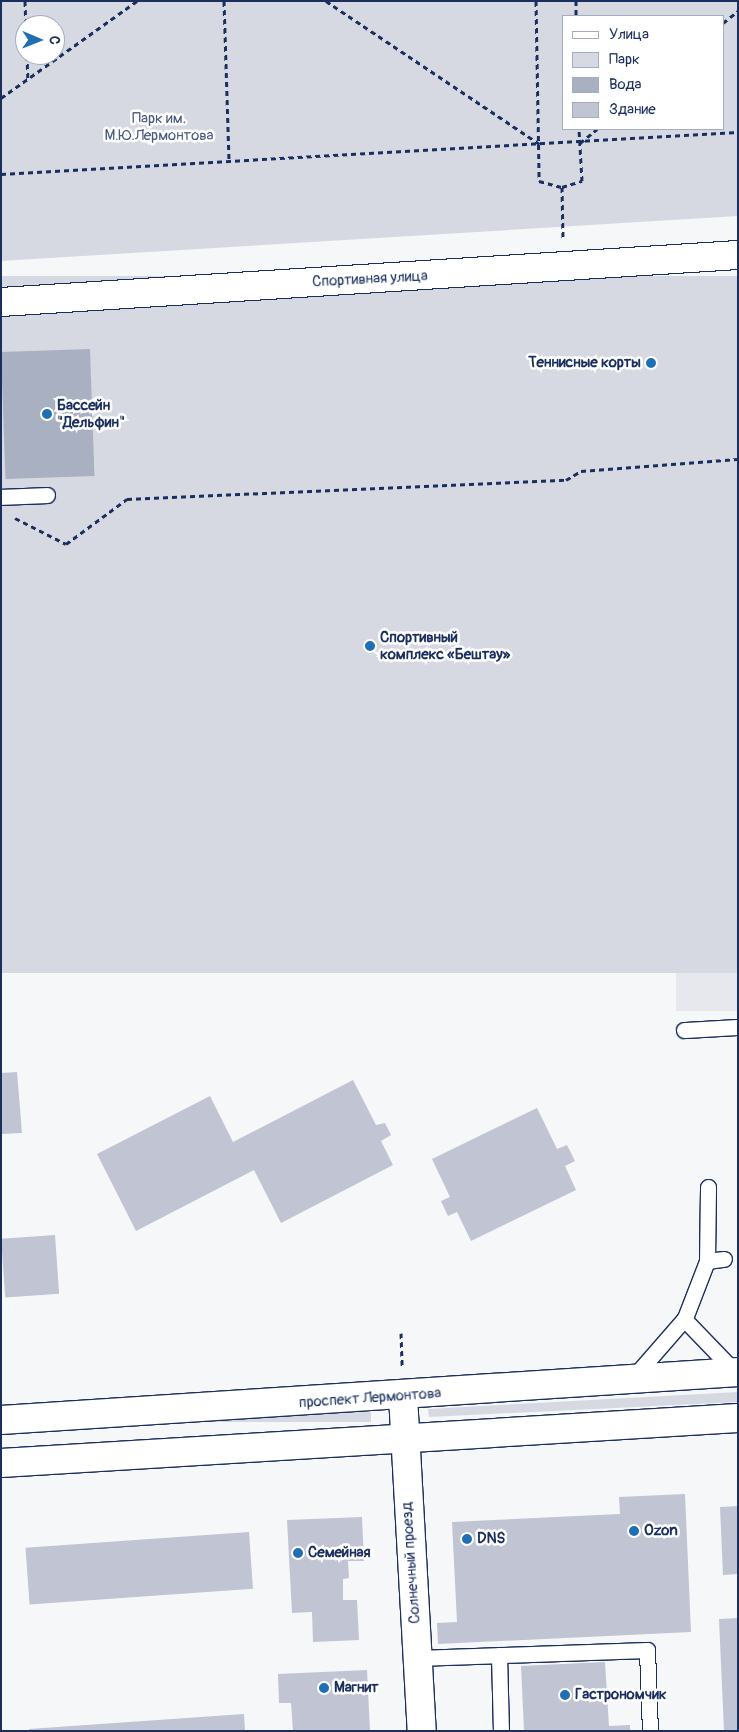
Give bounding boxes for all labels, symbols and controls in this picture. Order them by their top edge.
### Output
north arrow [15,15,65,65]
legend [562,15,724,130]
text: Улица [609,25,649,44]
text: С [46,36,63,45]
text: Парк [609,50,640,69]
text: Вода [609,75,642,94]
text: Здание [609,100,656,119]
park label: Парк им. М.Ю.Лермонтова [104,109,214,144]
street label: Спортивная улица [312,267,428,291]
place label: Теннисные корты [528,354,641,372]
marker: Теннисные корты [645,357,657,369]
place label: Бассейн "Дельфин" [57,396,125,431]
marker: Бассейн "Дельфин" [41,408,53,420]
place label: Спортивный комплекс «Бештау» [380,628,510,663]
marker: Спортивный комплекс «Бештау» [364,640,376,652]
street label: проспект Лермонтова [298,1384,442,1412]
street label: Солнечный проезд [398,1502,424,1624]
place label: Ozon [644,1522,678,1540]
marker: Ozon [628,1525,640,1537]
place label: DNS [477,1530,505,1548]
marker: DNS [461,1533,473,1545]
place label: Семейная [308,1544,371,1562]
marker: Семейная [292,1547,304,1559]
place label: Магнит [334,1679,379,1697]
marker: Магнит [318,1682,330,1694]
place label: Гастрономчик [575,1686,667,1704]
marker: Гастрономчик [559,1689,571,1701]

